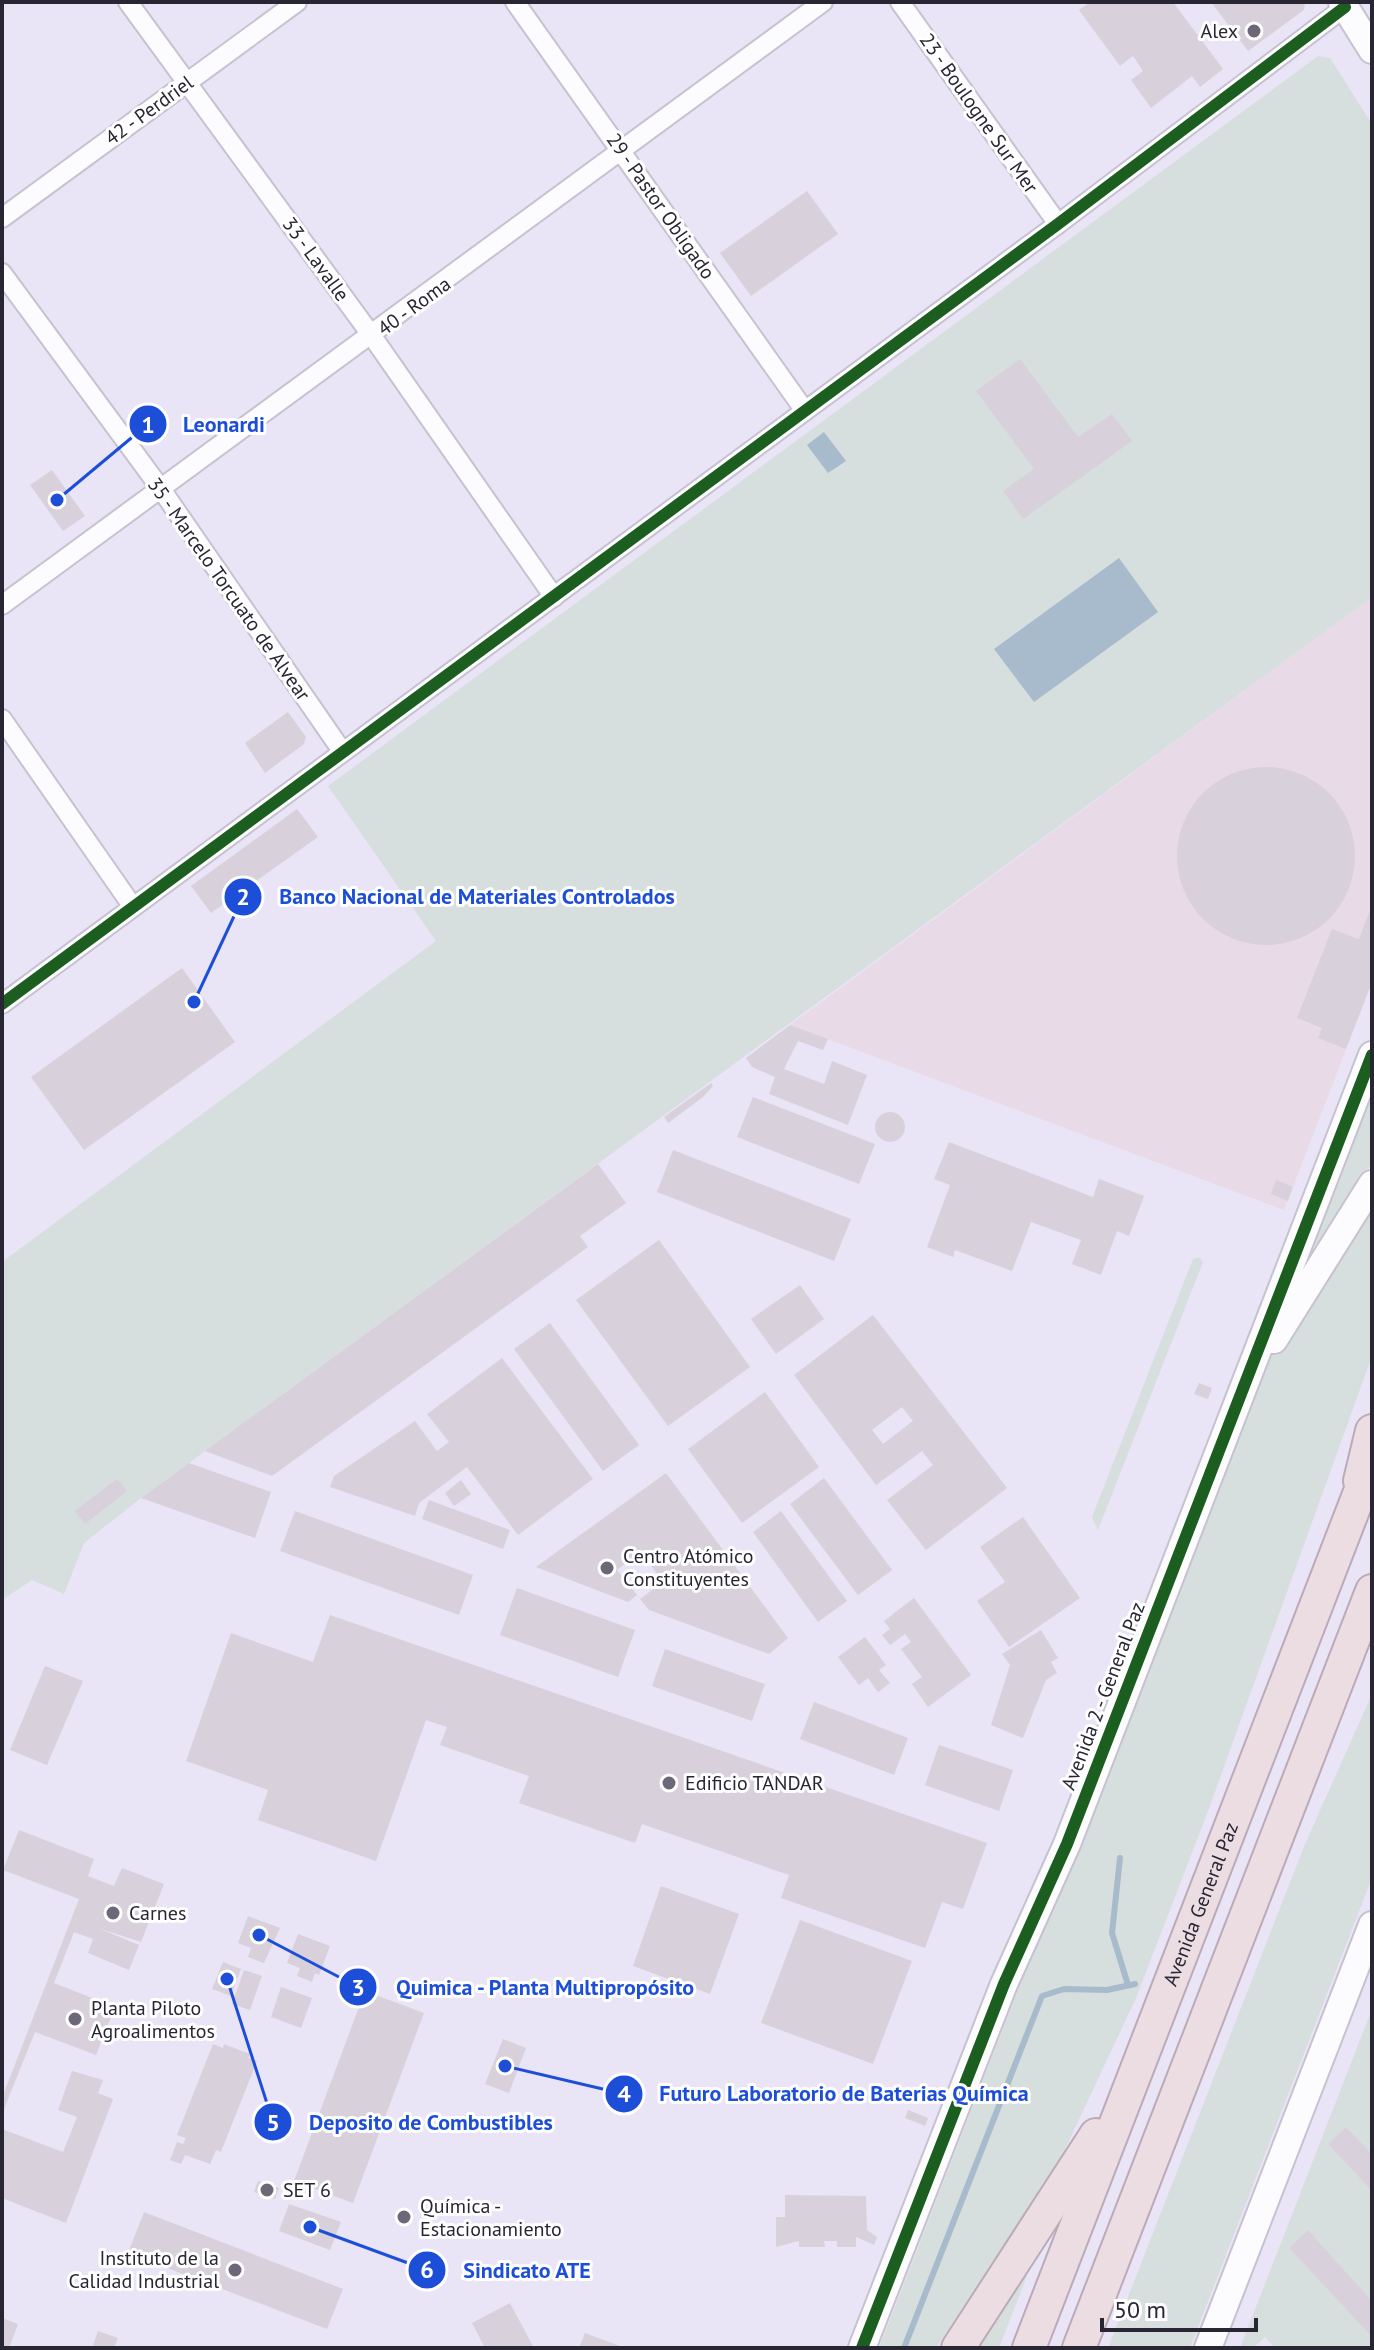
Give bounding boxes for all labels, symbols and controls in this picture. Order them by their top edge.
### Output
place label: Alex [1200,18,1238,44]
marker: Alex [1245,22,1263,40]
street label: 23 - Boulogne Sur Mer [914,28,1044,198]
street label: 42 - Perdriel [100,69,198,151]
street label: 29 - Pastor Obligado [601,128,721,284]
street label: 33 - Lavalle [277,212,355,306]
street label: 40 - Roma [372,271,456,341]
callout: Leonardi [128,401,281,447]
text: 1 [141,409,155,440]
text: Leonardi [183,410,265,438]
street label: 35 - Marcelo Torcuato de Alvear [142,472,316,706]
callout: Banco Nacional de Materiales Controlados [223,874,691,920]
text: 2 [236,881,250,912]
text: Banco Nacional de Materiales Controlados [279,882,675,910]
place label: Centro Atómico Constituyentes [623,1543,753,1592]
marker: Centro Atómico Constituyentes [598,1559,616,1577]
street label: Avenida 2 - General Paz [1055,1598,1151,1794]
place label: Edificio TANDAR [685,1770,824,1796]
marker: Edificio TANDAR [660,1774,678,1792]
street label: Avenida General Paz [1157,1818,1244,1990]
place label: Carnes [129,1900,186,1926]
marker: Carnes [104,1904,122,1922]
callout: Quimica - Planta Multipropósito [338,1964,711,2010]
text: 3 [351,1972,365,2003]
text: Quimica - Planta Multipropósito [396,1973,694,2001]
place label: Planta Piloto Agroalimentos [91,1995,215,2044]
marker: Planta Piloto Agroalimentos [66,2010,84,2028]
callout: Futuro Laboratorio de Baterias Química [604,2071,1045,2117]
text: 4 [617,2078,631,2109]
text: Futuro Laboratorio de Baterias Química [659,2079,1029,2107]
callout: Deposito de Combustibles [253,2099,569,2145]
text: 5 [266,2107,280,2138]
text: Deposito de Combustibles [309,2108,553,2136]
place label: SET 6 [283,2177,331,2203]
marker: SET 6 [258,2181,276,2199]
place label: Química - Estacionamiento [420,2193,562,2242]
marker: Química - Estacionamiento [395,2208,413,2226]
place label: Instituto de la Calidad Industrial [69,2245,219,2294]
callout: Sindicato ATE [407,2247,608,2293]
text: 6 [420,2254,434,2285]
text: Sindicato ATE [463,2256,591,2284]
marker: Instituto de la Calidad Industrial [226,2261,244,2279]
scale bar [1102,2282,1256,2332]
text: 50 m [1114,2294,1166,2325]

